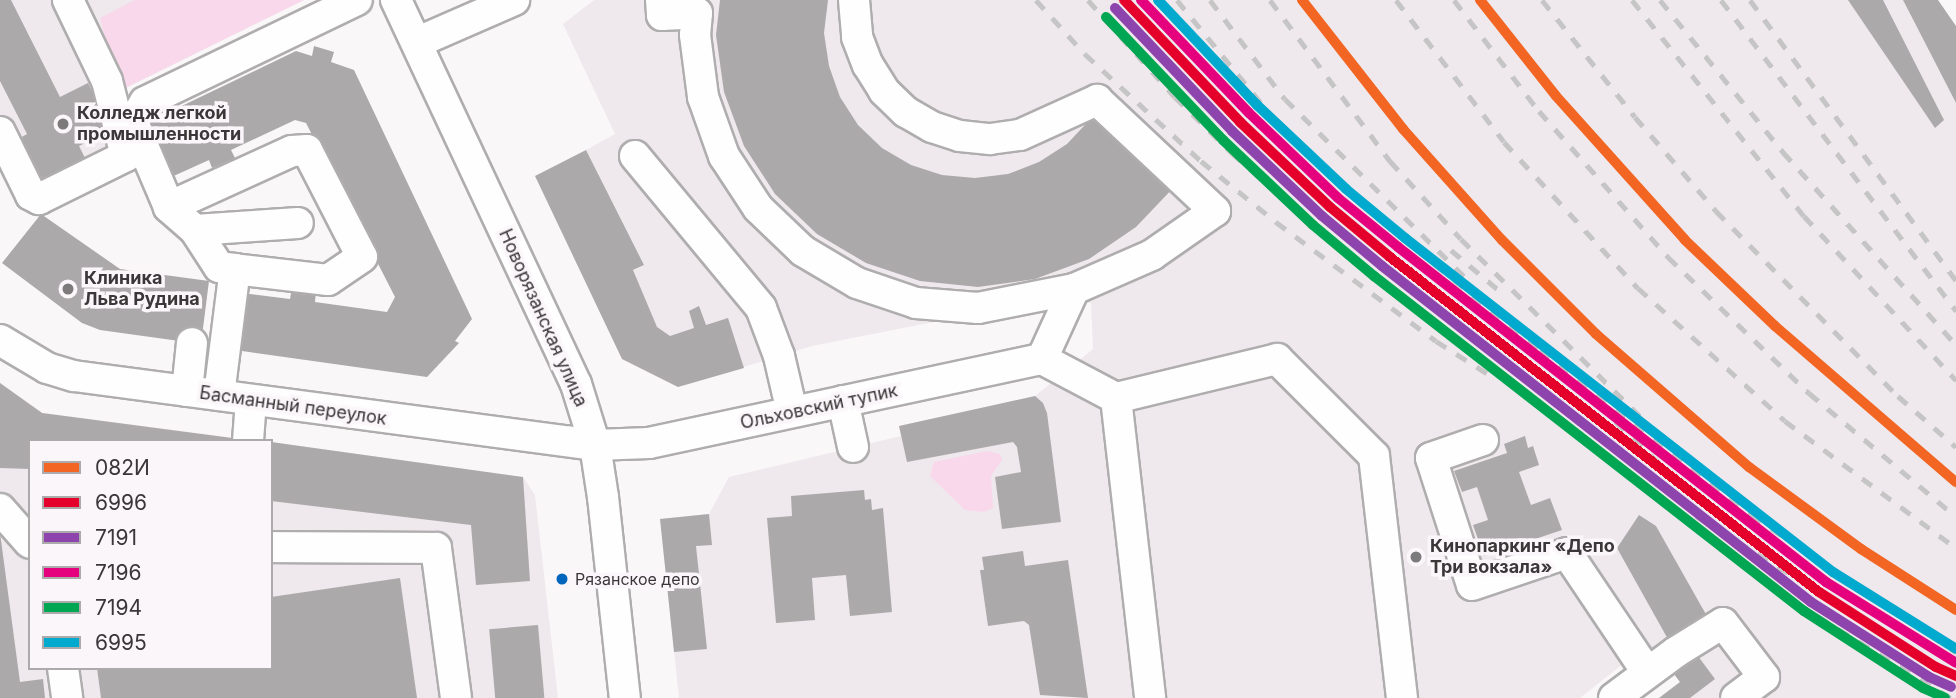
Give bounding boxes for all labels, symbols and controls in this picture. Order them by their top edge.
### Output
place label: Колледж легкой промышленности [77,103,241,146]
marker: Колледж легкой промышленности [55,116,71,132]
street label: Новорязанская улица [494,226,592,410]
place label: Клиника Льва Рудина [84,268,200,310]
marker: Клиника Льва Рудина [58,279,78,299]
street label: Ольховский тупик [738,380,900,434]
street label: Басманный переулок [198,382,388,430]
legend [28,439,273,670]
text: 082И [95,455,150,480]
text: 6996 [95,490,147,515]
text: 7191 [95,525,137,550]
place label: Кинопаркинг «Депо Три вокзала» [1430,536,1615,578]
marker: Кинопаркинг «Депо Три вокзала» [1408,549,1424,565]
text: 7196 [95,560,141,585]
place label: Рязанское депо [575,569,700,589]
marker: Рязанское депо [555,572,569,586]
text: 7194 [95,595,142,620]
text: 6995 [95,630,147,655]

